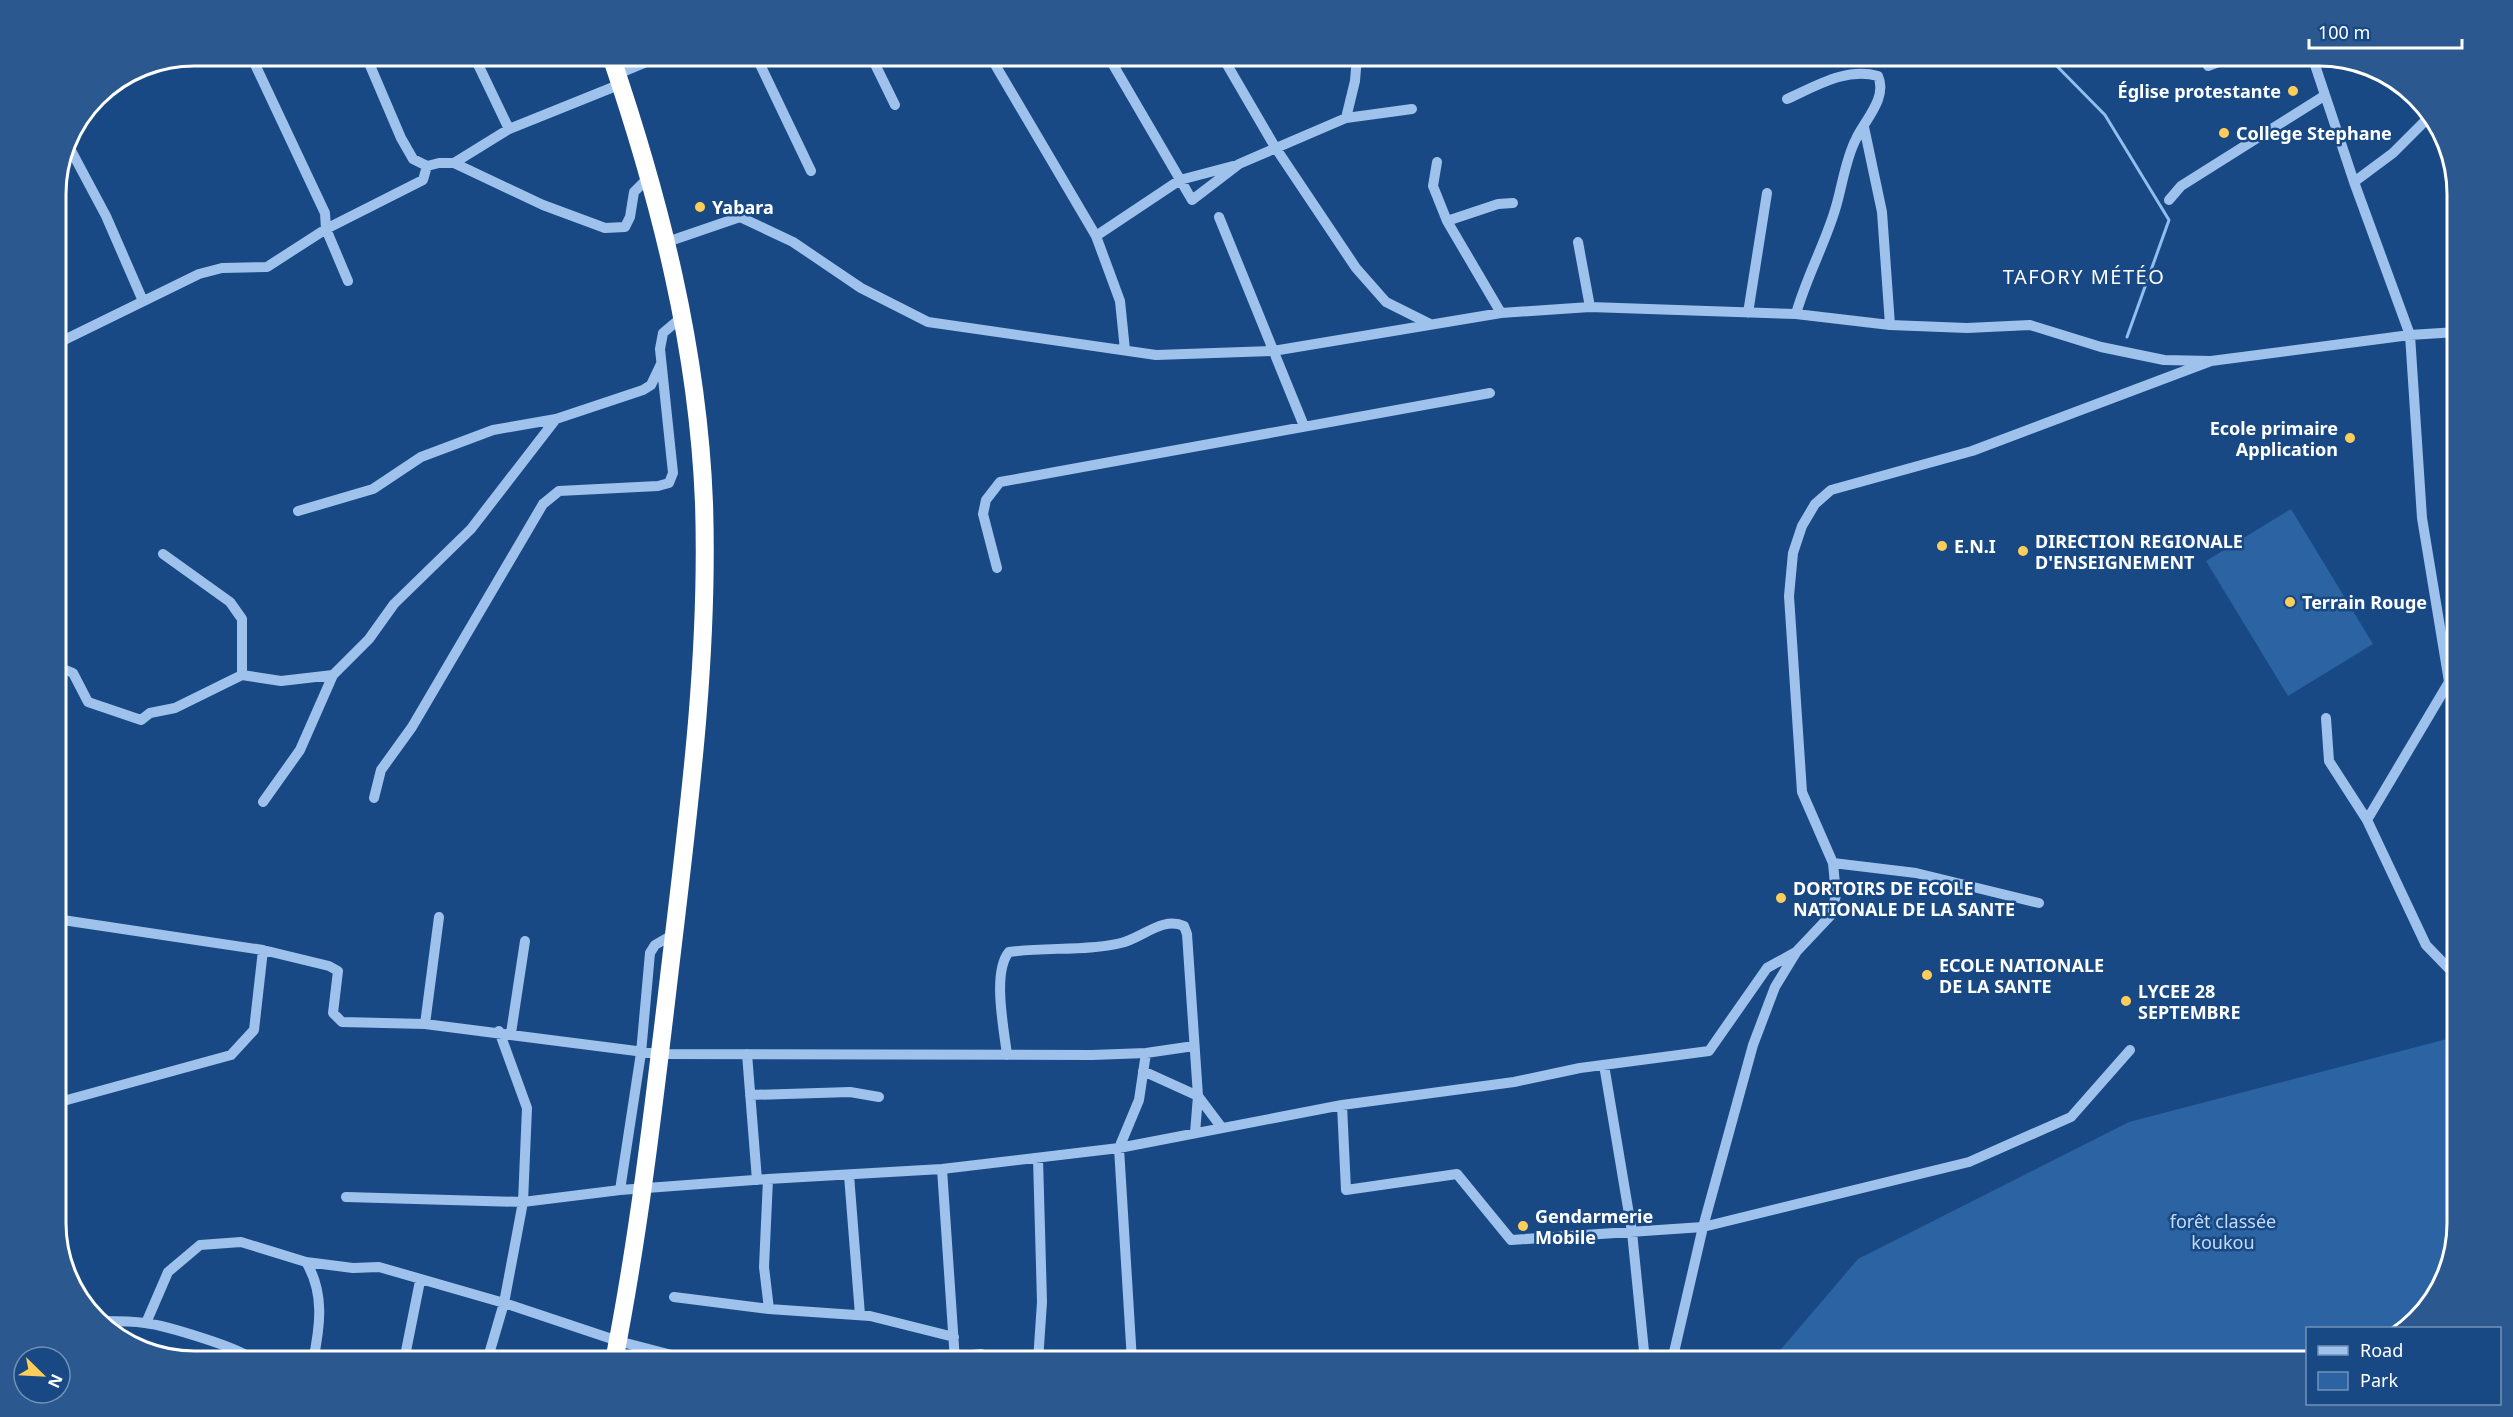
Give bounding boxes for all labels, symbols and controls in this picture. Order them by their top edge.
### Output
scale bar [2309,12,2462,50]
text: 100 m [2318,20,2370,44]
place label: Église protestante [2118,79,2281,103]
marker: Église protestante [2286,84,2300,98]
place label: College Stephane [2236,121,2392,145]
marker: College Stephane [2217,126,2231,140]
place label: Yabara [712,195,774,219]
marker: Yabara [693,200,707,214]
district label: TAFORY MÉTÉO [2003,263,2165,290]
place label: Ecole primaire Application [2210,416,2338,461]
marker: Ecole primaire Application [2343,431,2357,445]
place label: DIRECTION REGIONALE D'ENSEIGNEMENT [2035,529,2243,574]
place label: E.N.I [1954,534,1996,558]
marker: E.N.I [1935,539,1949,553]
marker: DIRECTION REGIONALE D'ENSEIGNEMENT [2016,544,2030,558]
place label: Terrain Rouge [2302,590,2427,614]
marker: Terrain Rouge [2283,595,2297,609]
place label: DORTOIRS DE ECOLE NATIONALE DE LA SANTE [1793,876,2015,921]
marker: DORTOIRS DE ECOLE NATIONALE DE LA SANTE [1774,891,1788,905]
place label: ECOLE NATIONALE DE LA SANTE [1939,953,2104,998]
marker: ECOLE NATIONALE DE LA SANTE [1920,968,1934,982]
place label: LYCEE 28 SEPTEMBRE [2138,979,2240,1024]
marker: LYCEE 28 SEPTEMBRE [2119,994,2133,1008]
place label: Gendarmerie Mobile [1535,1204,1653,1249]
park label: forêt classée koukou [2170,1209,2276,1254]
marker: Gendarmerie Mobile [1516,1219,1530,1233]
legend [2306,1327,2501,1405]
text: Road [2360,1338,2403,1362]
north arrow [12,1345,72,1405]
text: Park [2360,1368,2398,1392]
text: N [43,1371,68,1392]

